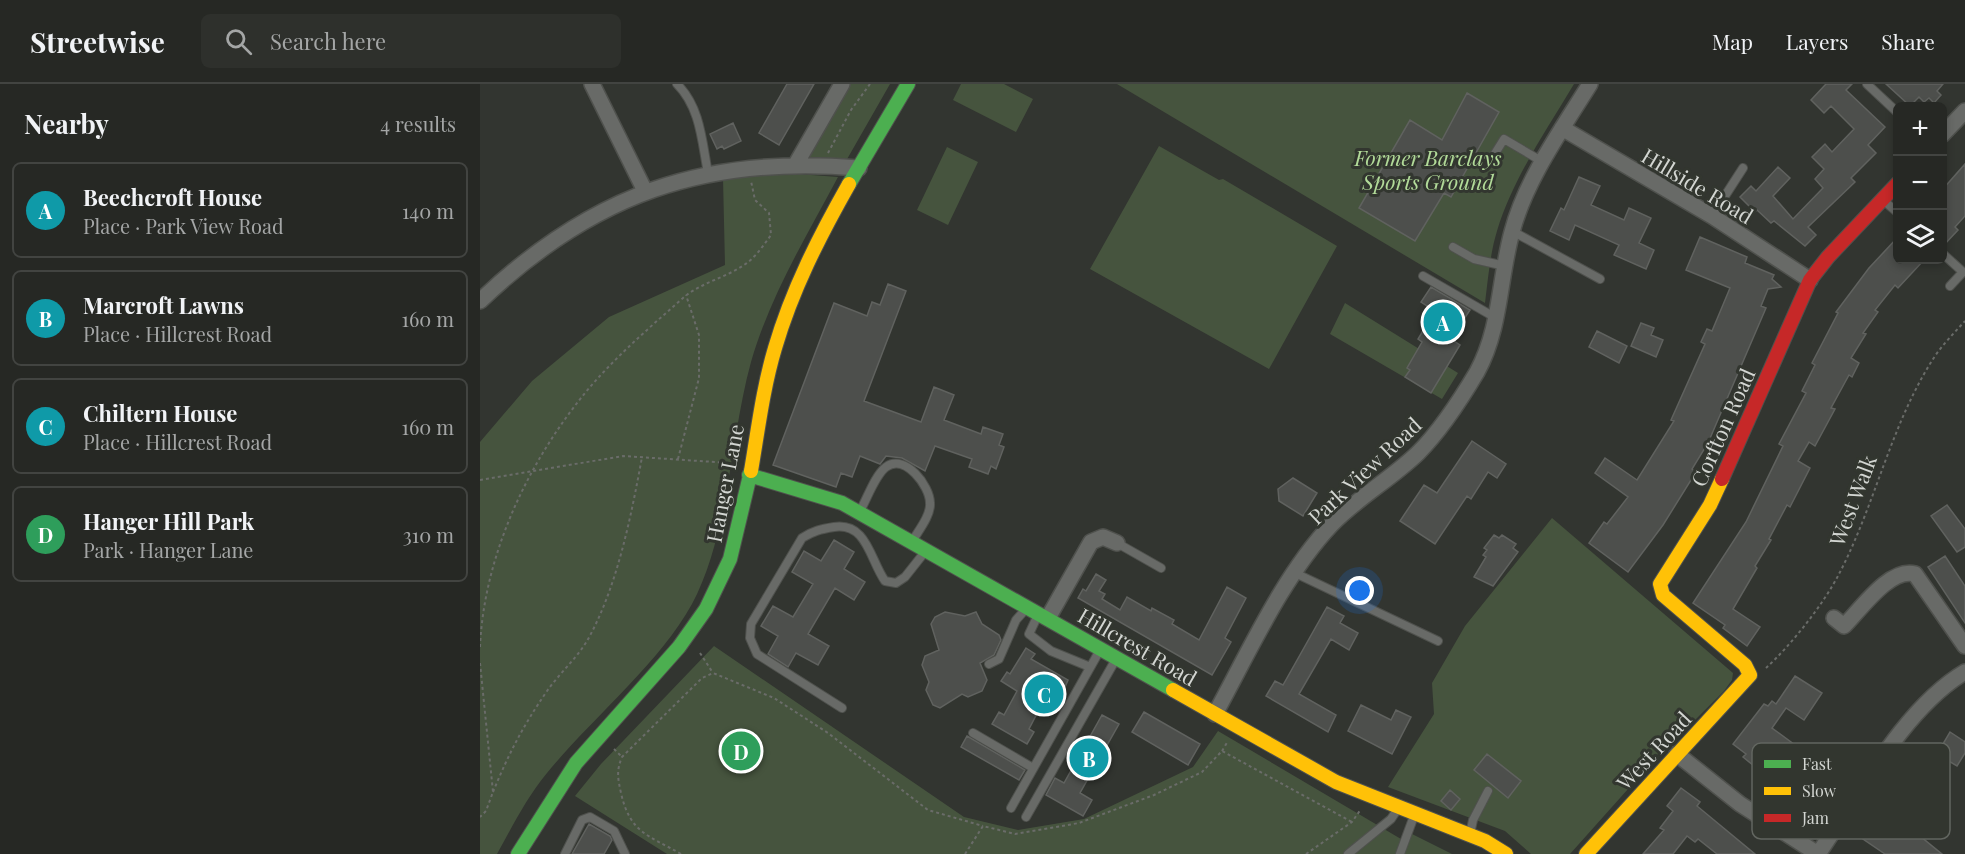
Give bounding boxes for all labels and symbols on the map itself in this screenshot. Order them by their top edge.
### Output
street label: Hillside Road [1637,141,1759,229]
park label: Former Barclays Sports Ground [1353,143,1502,195]
pin: A [1424,300,1462,344]
street label: Corfton Road [1683,363,1761,491]
street label: Park View Road [1301,410,1427,530]
street label: Hanger Lane [699,421,749,545]
street label: West Walk [1822,450,1882,550]
your location [1345,576,1374,605]
street label: Hillcrest Road [1073,601,1203,691]
pin: C [1024,672,1064,716]
street label: West Road [1609,705,1697,796]
pin: D [722,728,760,774]
pin: B [1070,736,1108,780]
legend [1752,743,1950,839]
text: Fast [1802,753,1832,774]
text: Slow [1802,780,1837,801]
text: Jam [1801,807,1829,828]

